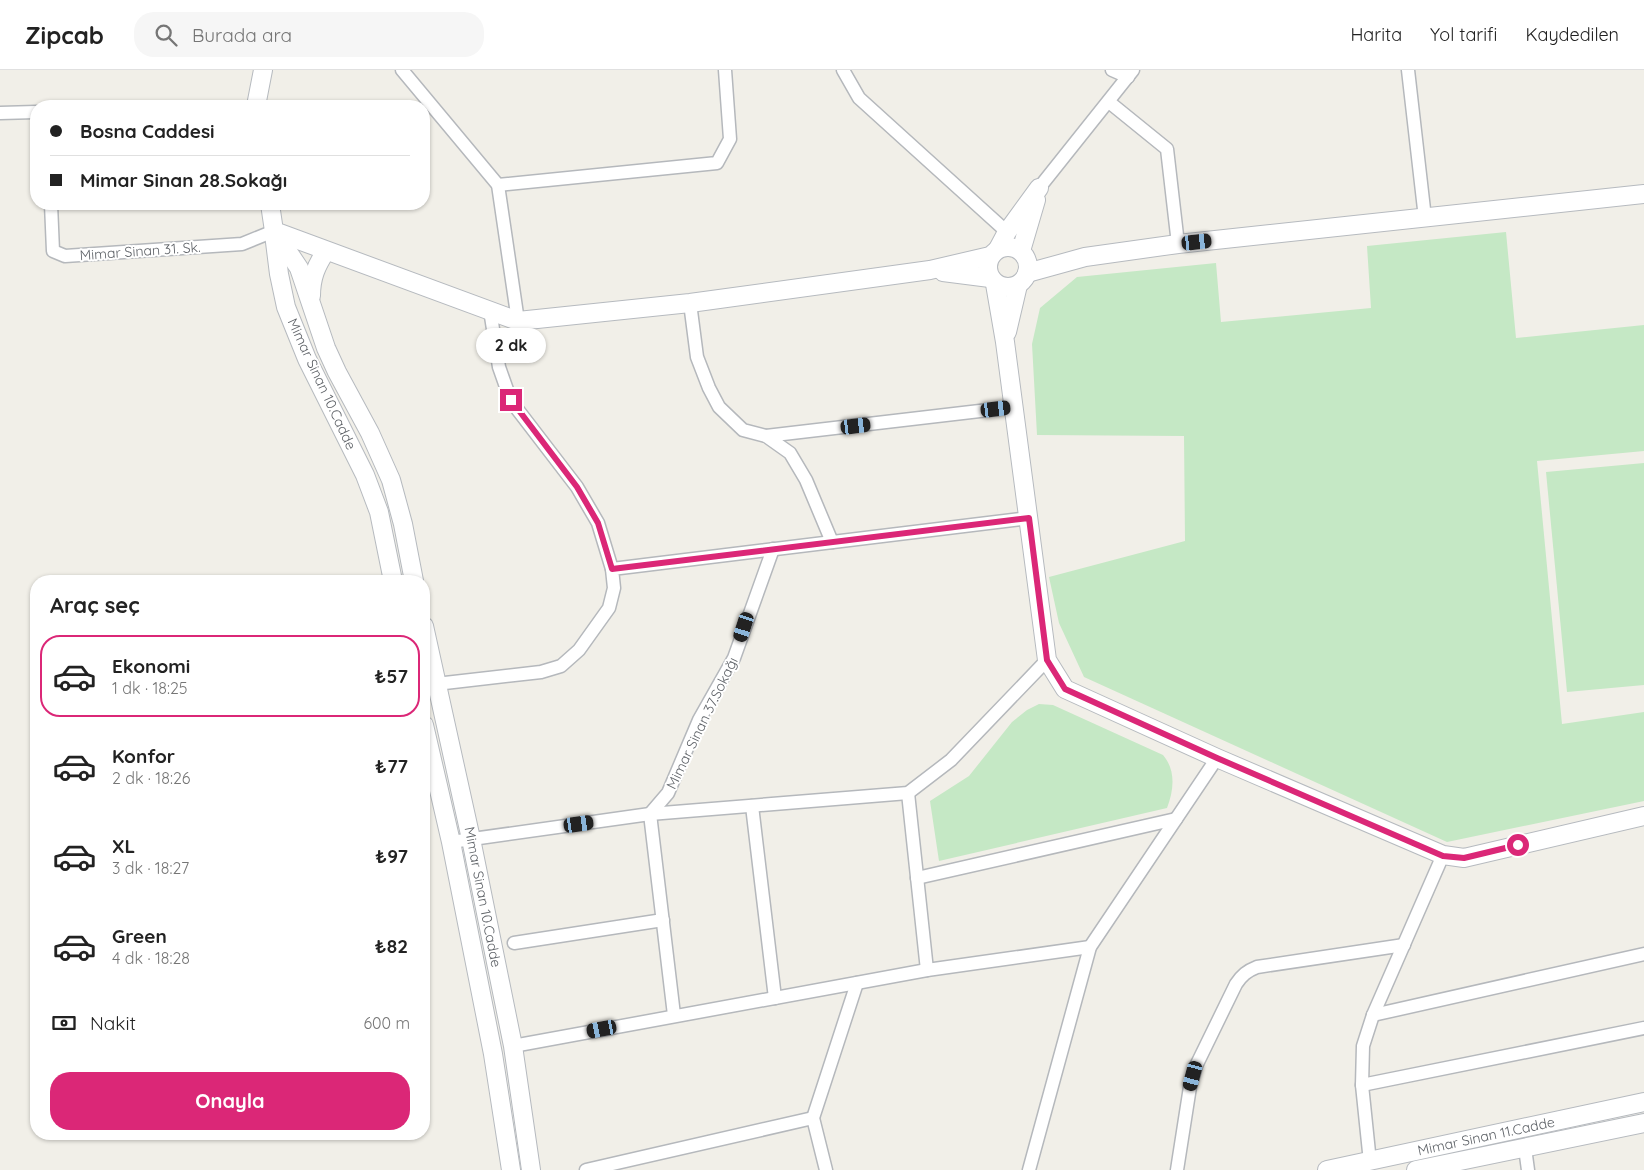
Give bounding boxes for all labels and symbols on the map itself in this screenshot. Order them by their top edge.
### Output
car [1181,233,1212,251]
street label: Mimar Sinan 31. Sk. [79,238,201,264]
street label: Mimar Sinan 10.Cadde [284,315,360,453]
callout: 2 dk [476,328,546,362]
route end [500,389,522,411]
car [980,400,1011,418]
car [840,417,871,435]
car [732,610,755,644]
street label: Mimar Sinan 37.Sokağı [662,654,742,792]
car [563,814,594,834]
street label: Mimar Sinan 10.Cadde [461,825,505,969]
route start [1507,834,1529,856]
car [585,1019,618,1039]
car [1181,1060,1204,1092]
street label: Mimar Sinan 11.Cadde [1416,1113,1556,1159]

